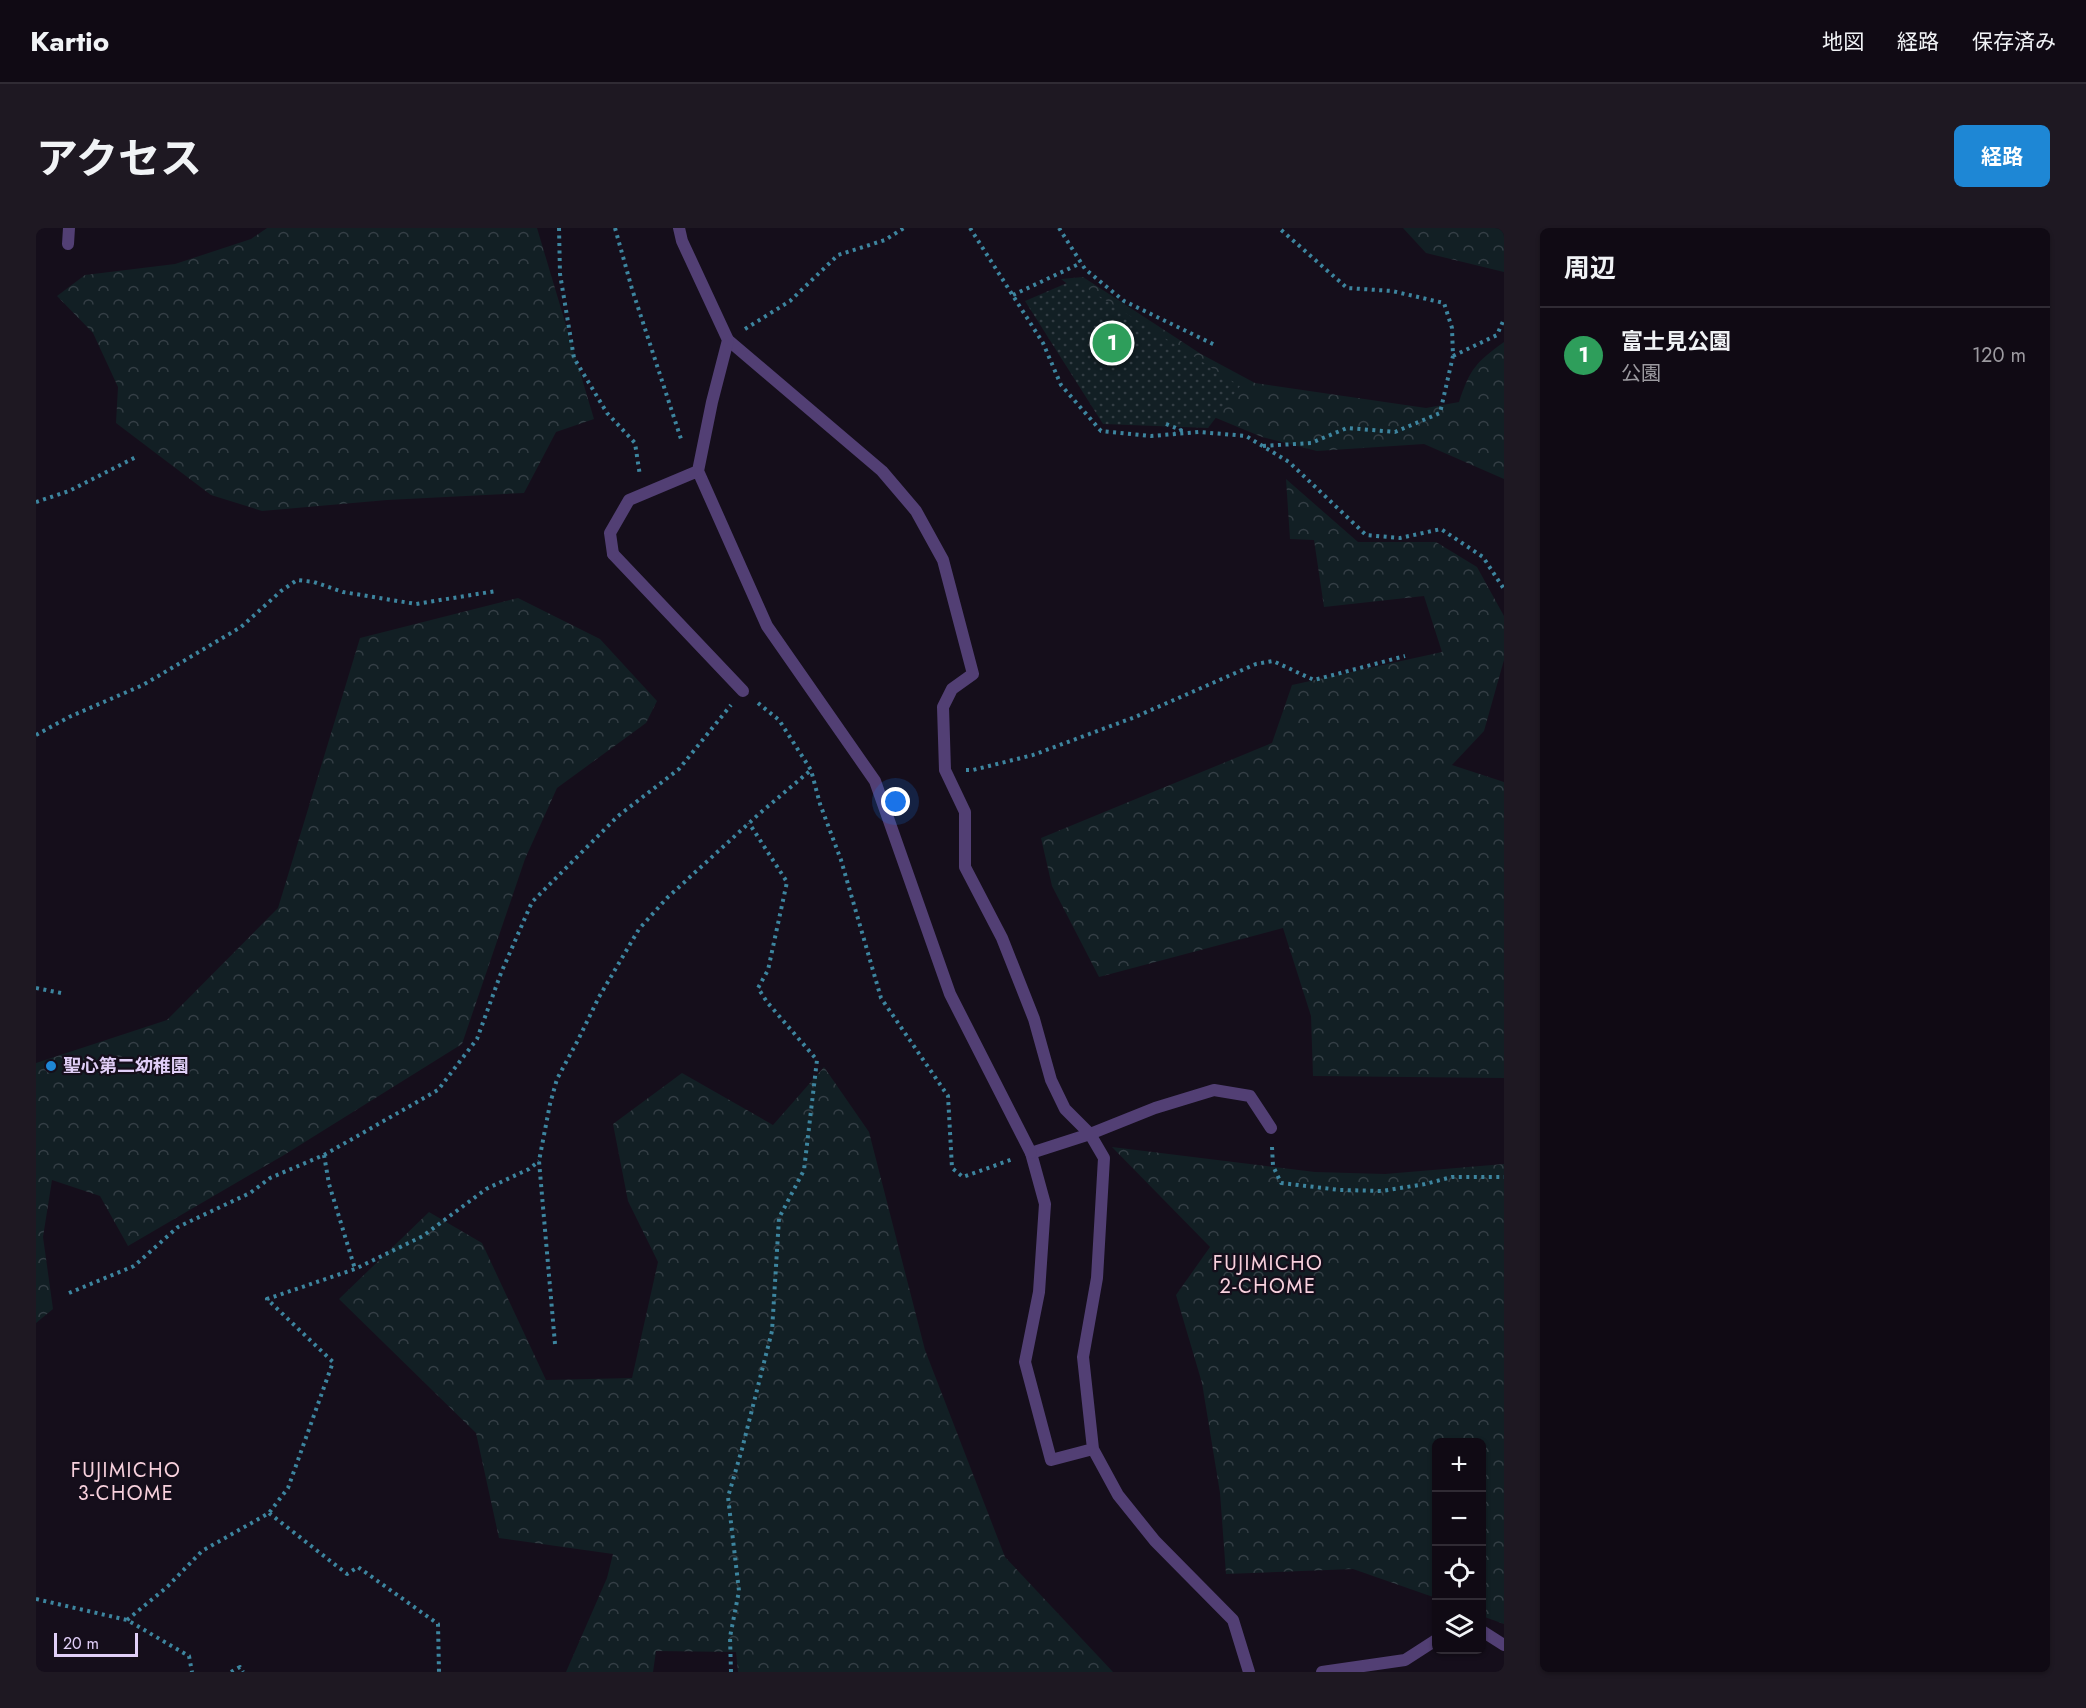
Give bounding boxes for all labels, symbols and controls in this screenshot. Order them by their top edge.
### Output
text: Kartio [30,21,109,62]
text: 地図 [1822,27,1864,57]
text: 経路 [1897,27,1939,57]
text: 保存済み [1972,27,2056,57]
button: 経路 [1954,125,2050,187]
text: アクセス [36,128,202,189]
text: 周辺 [1564,249,1616,287]
pin: 1 [1092,320,1132,366]
text: 富士見公園 [1621,325,1731,357]
text: 1 [1578,341,1589,370]
text: 120 m [1972,341,2026,370]
text: 公園 [1621,359,1661,388]
your location [881,787,910,816]
place label: 聖心第二幼稚園 [63,1053,189,1079]
marker: 聖心第二幼稚園 [44,1059,58,1073]
district label: FUJIMICHO 2-CHOME [1213,1249,1323,1301]
map controls [1432,1438,1486,1654]
button: + [1432,1438,1486,1492]
district label: FUJIMICHO 3-CHOME [71,1456,181,1508]
button: − [1432,1492,1486,1546]
button: locate [1432,1546,1486,1600]
button: layers [1432,1600,1486,1654]
scale bar [54,1630,138,1658]
text: 20 m [63,1632,99,1655]

